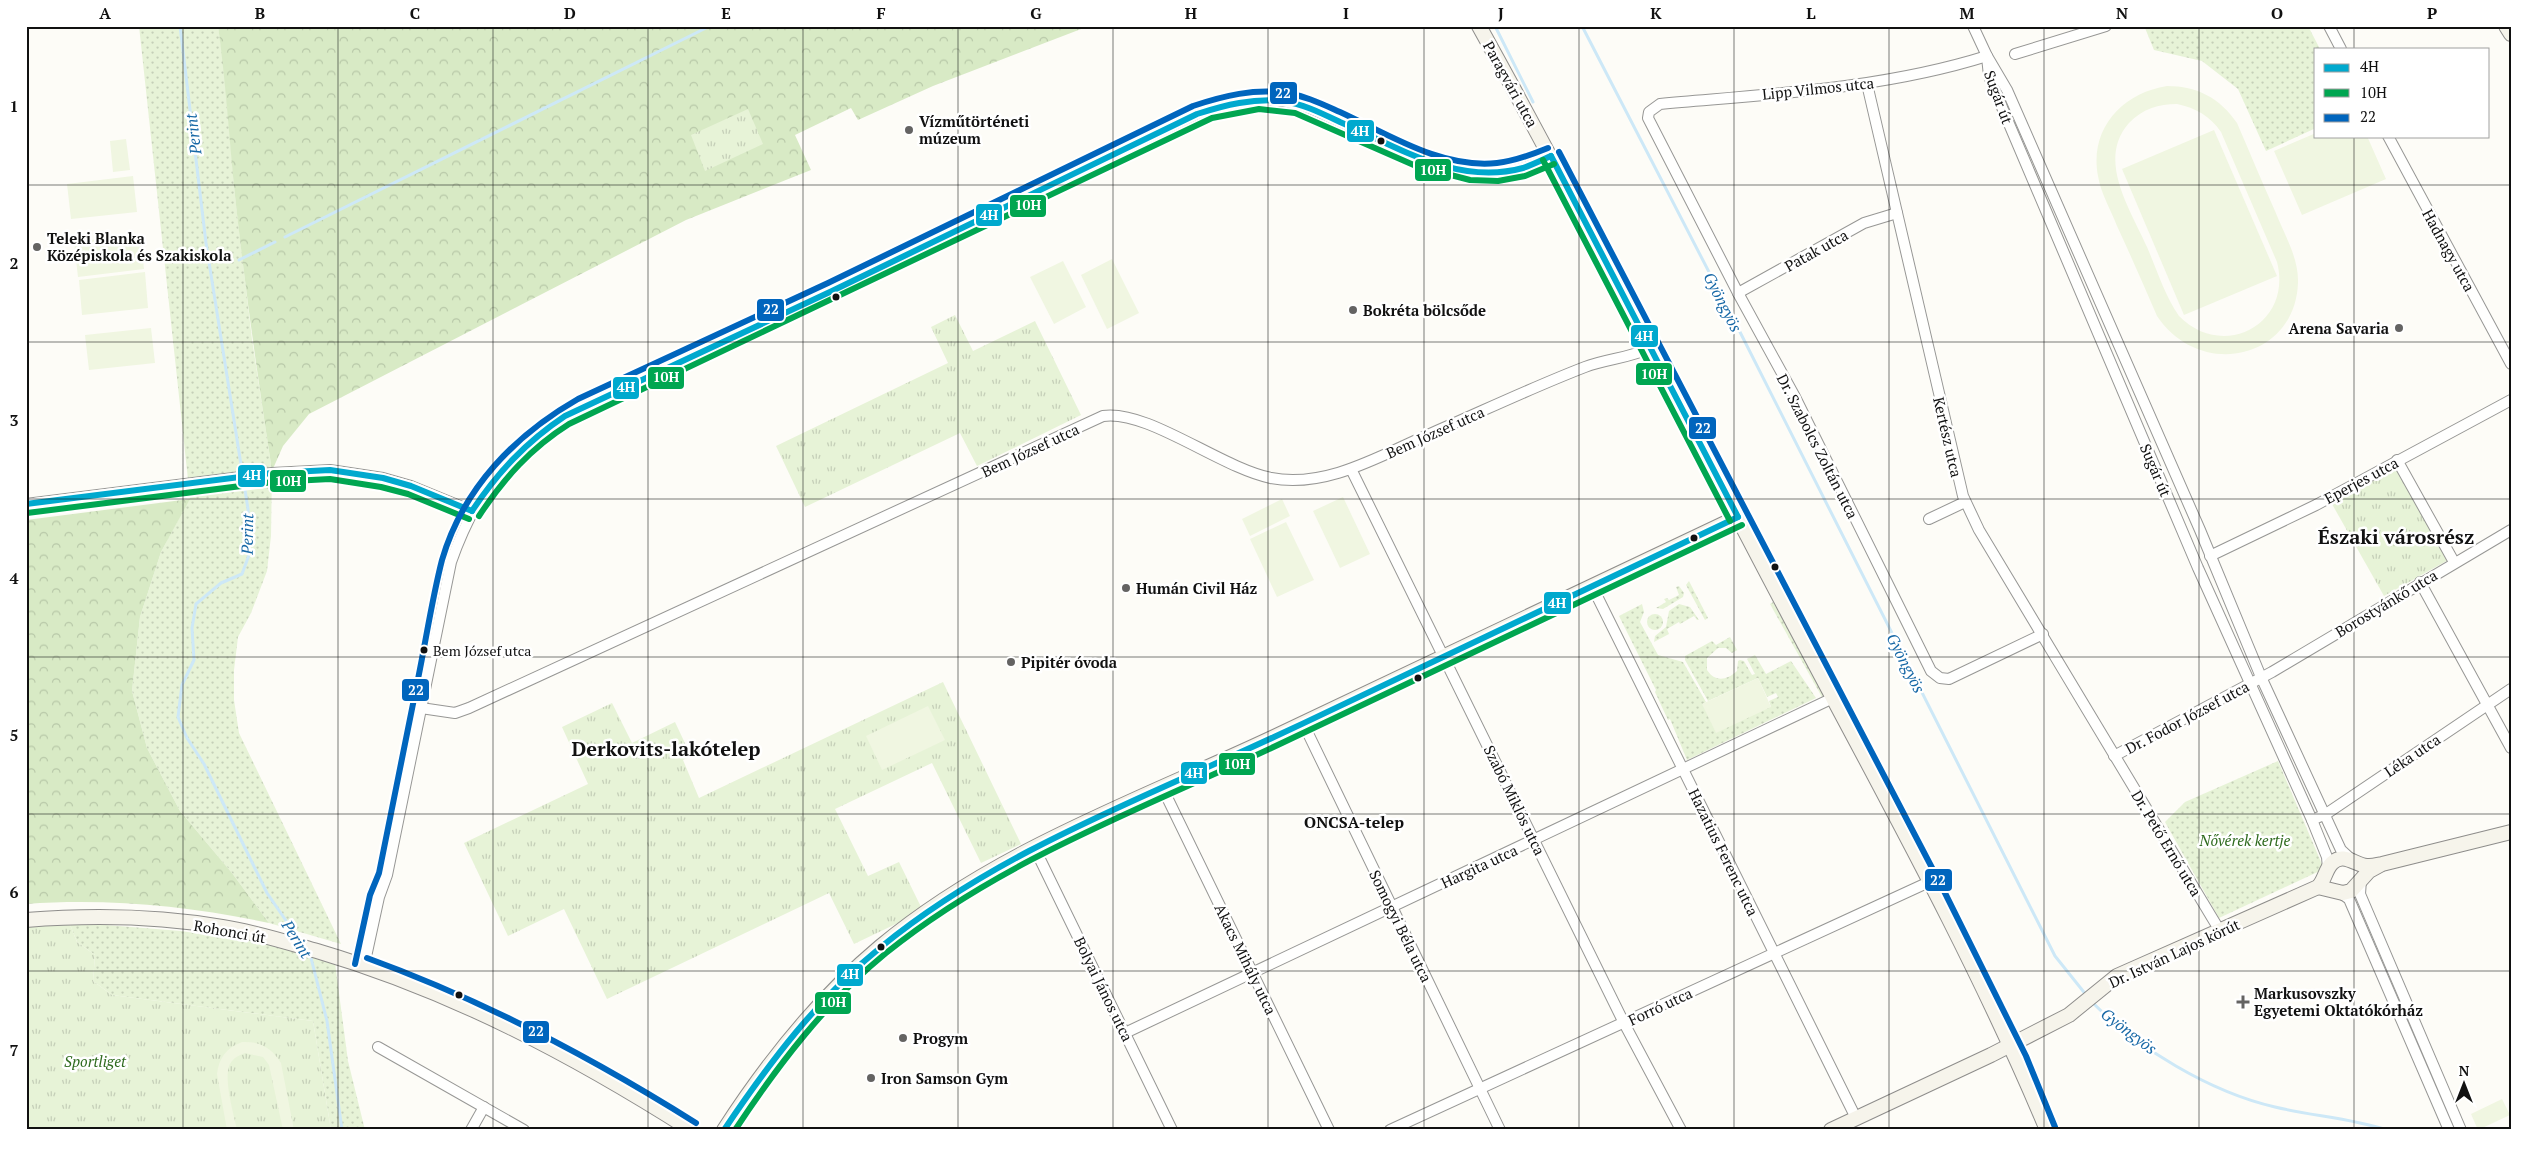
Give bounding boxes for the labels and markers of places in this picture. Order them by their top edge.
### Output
place label: Vízműtörténeti múzeum [919,111,1029,148]
marker: Vízműtörténeti múzeum [903,124,915,136]
unlabelled marker [1376,136,1386,146]
place label: Teleki Blanka Középiskola és Szakiskola [47,228,232,265]
marker: Teleki Blanka Középiskola és Szakiskola [31,241,43,253]
unlabelled marker [831,292,841,302]
place label: Bokréta bölcsőde [1363,300,1486,320]
marker: Bokréta bölcsőde [1347,304,1359,316]
place label: Arena Savaria [2289,318,2390,338]
marker: Arena Savaria [2393,322,2405,334]
unlabelled marker [1689,533,1699,543]
unlabelled marker [1770,562,1780,572]
place label: Humán Civil Ház [1136,578,1258,598]
marker: Humán Civil Ház [1120,582,1132,594]
place label: Bem József utca [433,641,531,660]
marker: Bem József utca [419,645,429,655]
place label: Pipitér óvoda [1021,652,1118,672]
marker: Pipitér óvoda [1005,656,1017,668]
unlabelled marker [1413,673,1423,683]
unlabelled marker [876,942,886,952]
place label: Markusovszky Egyetemi Oktatókórház [2254,983,2423,1020]
unlabelled marker [454,990,464,1000]
marker: Markusovszky Egyetemi Oktatókórház [2236,995,2250,1009]
place label: Progym [913,1028,968,1048]
marker: Progym [897,1032,909,1044]
place label: Iron Samson Gym [881,1068,1008,1088]
marker: Iron Samson Gym [865,1072,877,1084]

